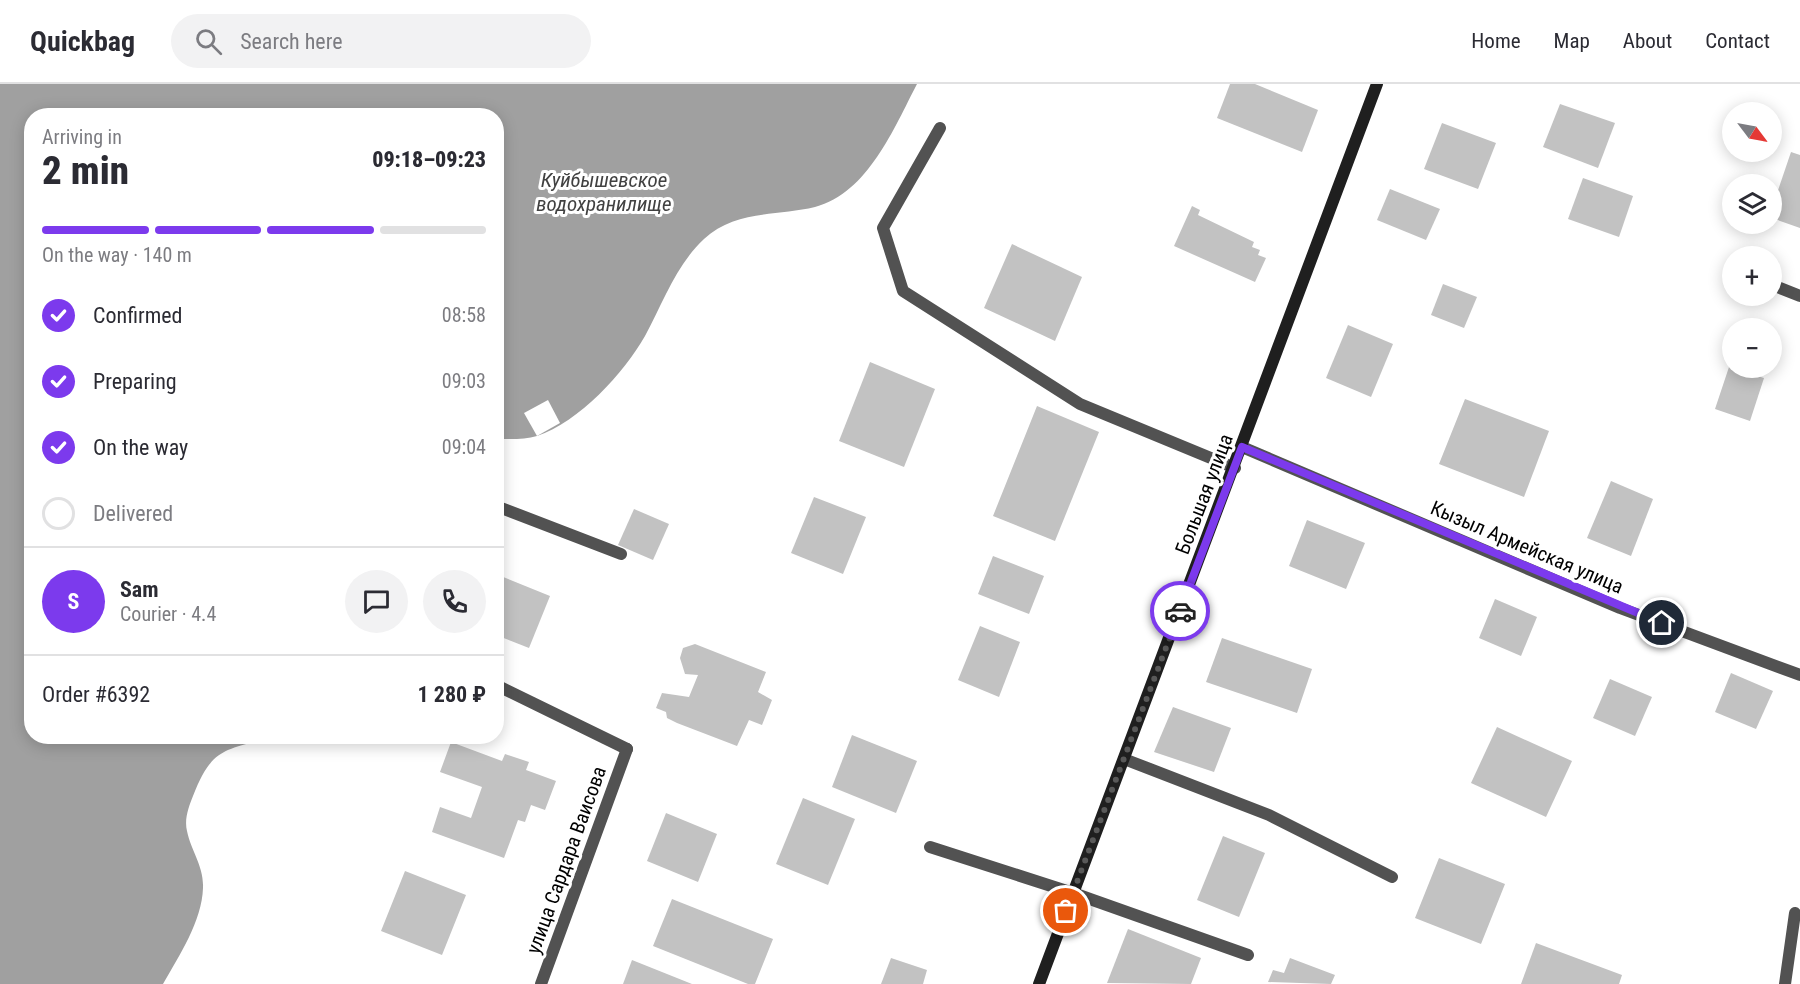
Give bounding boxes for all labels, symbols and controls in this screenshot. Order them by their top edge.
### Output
search box [171,14,591,68]
text: Quickbag [30,25,135,58]
icon: search [192,25,225,58]
text: Search here [240,29,342,54]
text: Home [1471,29,1521,53]
text: Map [1554,29,1590,53]
text: About [1623,29,1672,53]
text: Contact [1705,29,1770,53]
north arrow [1722,102,1782,162]
map controls [1722,102,1782,378]
text: Arriving in [42,125,122,149]
text: 09:18–09:23 [372,147,486,172]
text: 2 min [42,148,129,194]
water label: Куйбышевское водохранилище [536,168,672,216]
button: layers [1722,174,1782,234]
text: On the way · 140 m [42,243,192,267]
button: + [1722,246,1782,306]
icon: check [42,299,75,332]
text: Confirmed [93,303,182,328]
text: 08:58 [442,303,486,327]
button: − [1722,318,1782,378]
icon: check [42,365,75,398]
text: Preparing [93,369,177,394]
text: 09:03 [442,369,486,393]
street label: Большая улица [1170,430,1238,558]
icon: check [42,431,75,464]
text: On the way [93,435,188,460]
text: 09:04 [442,435,486,459]
street label: Кызыл Армейская улица [1427,495,1627,599]
text: Delivered [93,501,173,526]
button: chat [345,570,408,633]
button: phone [423,570,486,633]
text: Sam [120,577,159,602]
courier [1150,581,1210,641]
text: S [68,589,79,614]
icon: car [1164,595,1197,628]
pin [1636,597,1687,648]
text: Courier · 4.4 [120,602,216,626]
icon: home [1645,606,1678,639]
text: Order #6392 [42,682,150,707]
text: 1 280 ₽ [418,682,486,707]
street label: улица Сардара Ваисова [521,763,611,957]
pin [1040,885,1091,936]
icon: bag [1049,894,1082,927]

